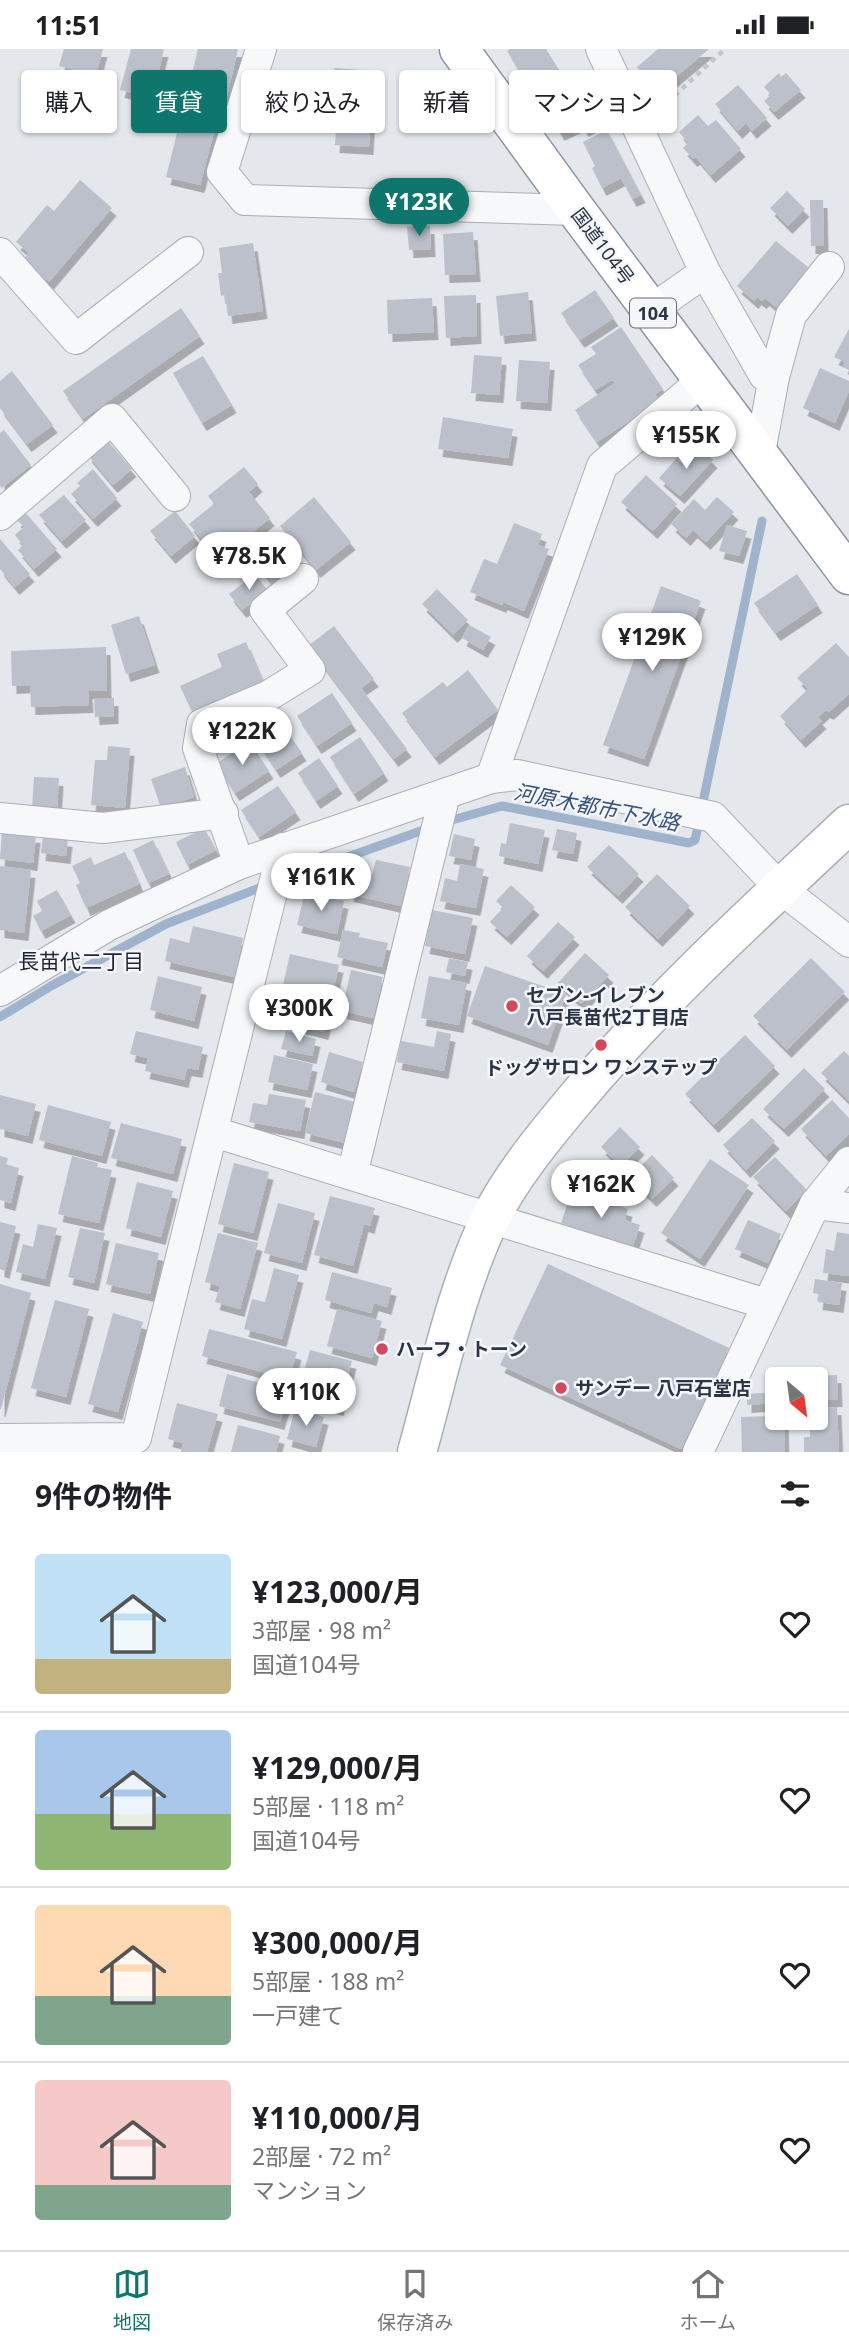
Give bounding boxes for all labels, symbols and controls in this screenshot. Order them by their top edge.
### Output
text: 11:51 [35,7,102,43]
chip: 購入 [21,70,117,133]
chip: 賃貸 [131,70,227,133]
chip: 絞り込み [241,70,385,133]
chip: 新着 [399,70,495,133]
chip: マンション [509,70,677,133]
pin: ¥123K [370,179,468,238]
text: ¥123K [385,185,453,217]
street label: 国道104号 [566,202,640,290]
road number: 104 [630,299,676,327]
pin: ¥155K [637,411,735,471]
text: ¥155K [652,418,720,450]
pin: ¥78.5K [192,533,306,592]
text: ¥78.5K [212,539,286,571]
pin: ¥129K [603,613,701,673]
text: ¥129K [618,620,686,652]
pin: ¥122K [193,707,291,767]
text: ¥122K [208,714,276,746]
water label: 河原木都市下水路 [512,777,684,837]
pin: ¥161K [272,853,370,913]
text: ¥161K [287,860,355,892]
district label: 長苗代二丁目 [18,947,144,975]
place label: セブン-イレブン 八戸長苗代2丁目店 [526,982,689,1030]
pin: ¥300K [250,985,348,1044]
text: ¥300K [265,991,333,1023]
marker: セブン-イレブン 八戸長苗代2丁目店 [504,998,520,1014]
marker: ドッグサロン ワンステップ [593,1037,609,1053]
place label: ドッグサロン ワンステップ [485,1054,717,1080]
pin: ¥162K [552,1161,650,1220]
text: ¥162K [567,1167,635,1199]
place label: ハーフ・トーン [396,1336,527,1362]
marker: ハーフ・トーン [374,1341,390,1357]
north arrow [765,1367,828,1430]
map controls [765,1367,828,1430]
pin: ¥110K [257,1369,355,1428]
text: ¥110K [272,1375,340,1407]
place label: サンデー 八戸石堂店 [575,1375,751,1401]
marker: サンデー 八戸石堂店 [553,1380,569,1396]
text: 9件の物件 [35,1475,172,1516]
icon: filters [776,1475,814,1513]
text: ¥123,000/月 [252,1571,423,1612]
icon: home [91,1582,175,1666]
icon: heart [776,1605,814,1643]
text: 3部屋 · 98 m² [252,1614,391,1646]
text: 国道104号 [252,1648,360,1680]
text: ¥129,000/月 [252,1747,423,1788]
icon: home [91,1758,175,1842]
icon: heart [776,1781,814,1819]
text: 5部屋 · 118 m² [252,1790,404,1822]
text: 国道104号 [252,1824,360,1856]
text: ¥300,000/月 [252,1922,423,1963]
icon: home [91,1933,175,2017]
icon: heart [776,1956,814,1994]
text: 5部屋 · 188 m² [252,1965,404,1997]
text: 一戸建て [252,1999,344,2031]
text: ¥110,000/月 [252,2097,423,2138]
icon: home [91,2108,175,2192]
icon: heart [776,2131,814,2169]
text: 2部屋 · 72 m² [252,2140,391,2172]
text: マンション [252,2174,367,2206]
tab: 地図 [113,2265,151,2335]
tab: 保存済み [377,2265,453,2335]
tab: ホーム [679,2265,736,2335]

